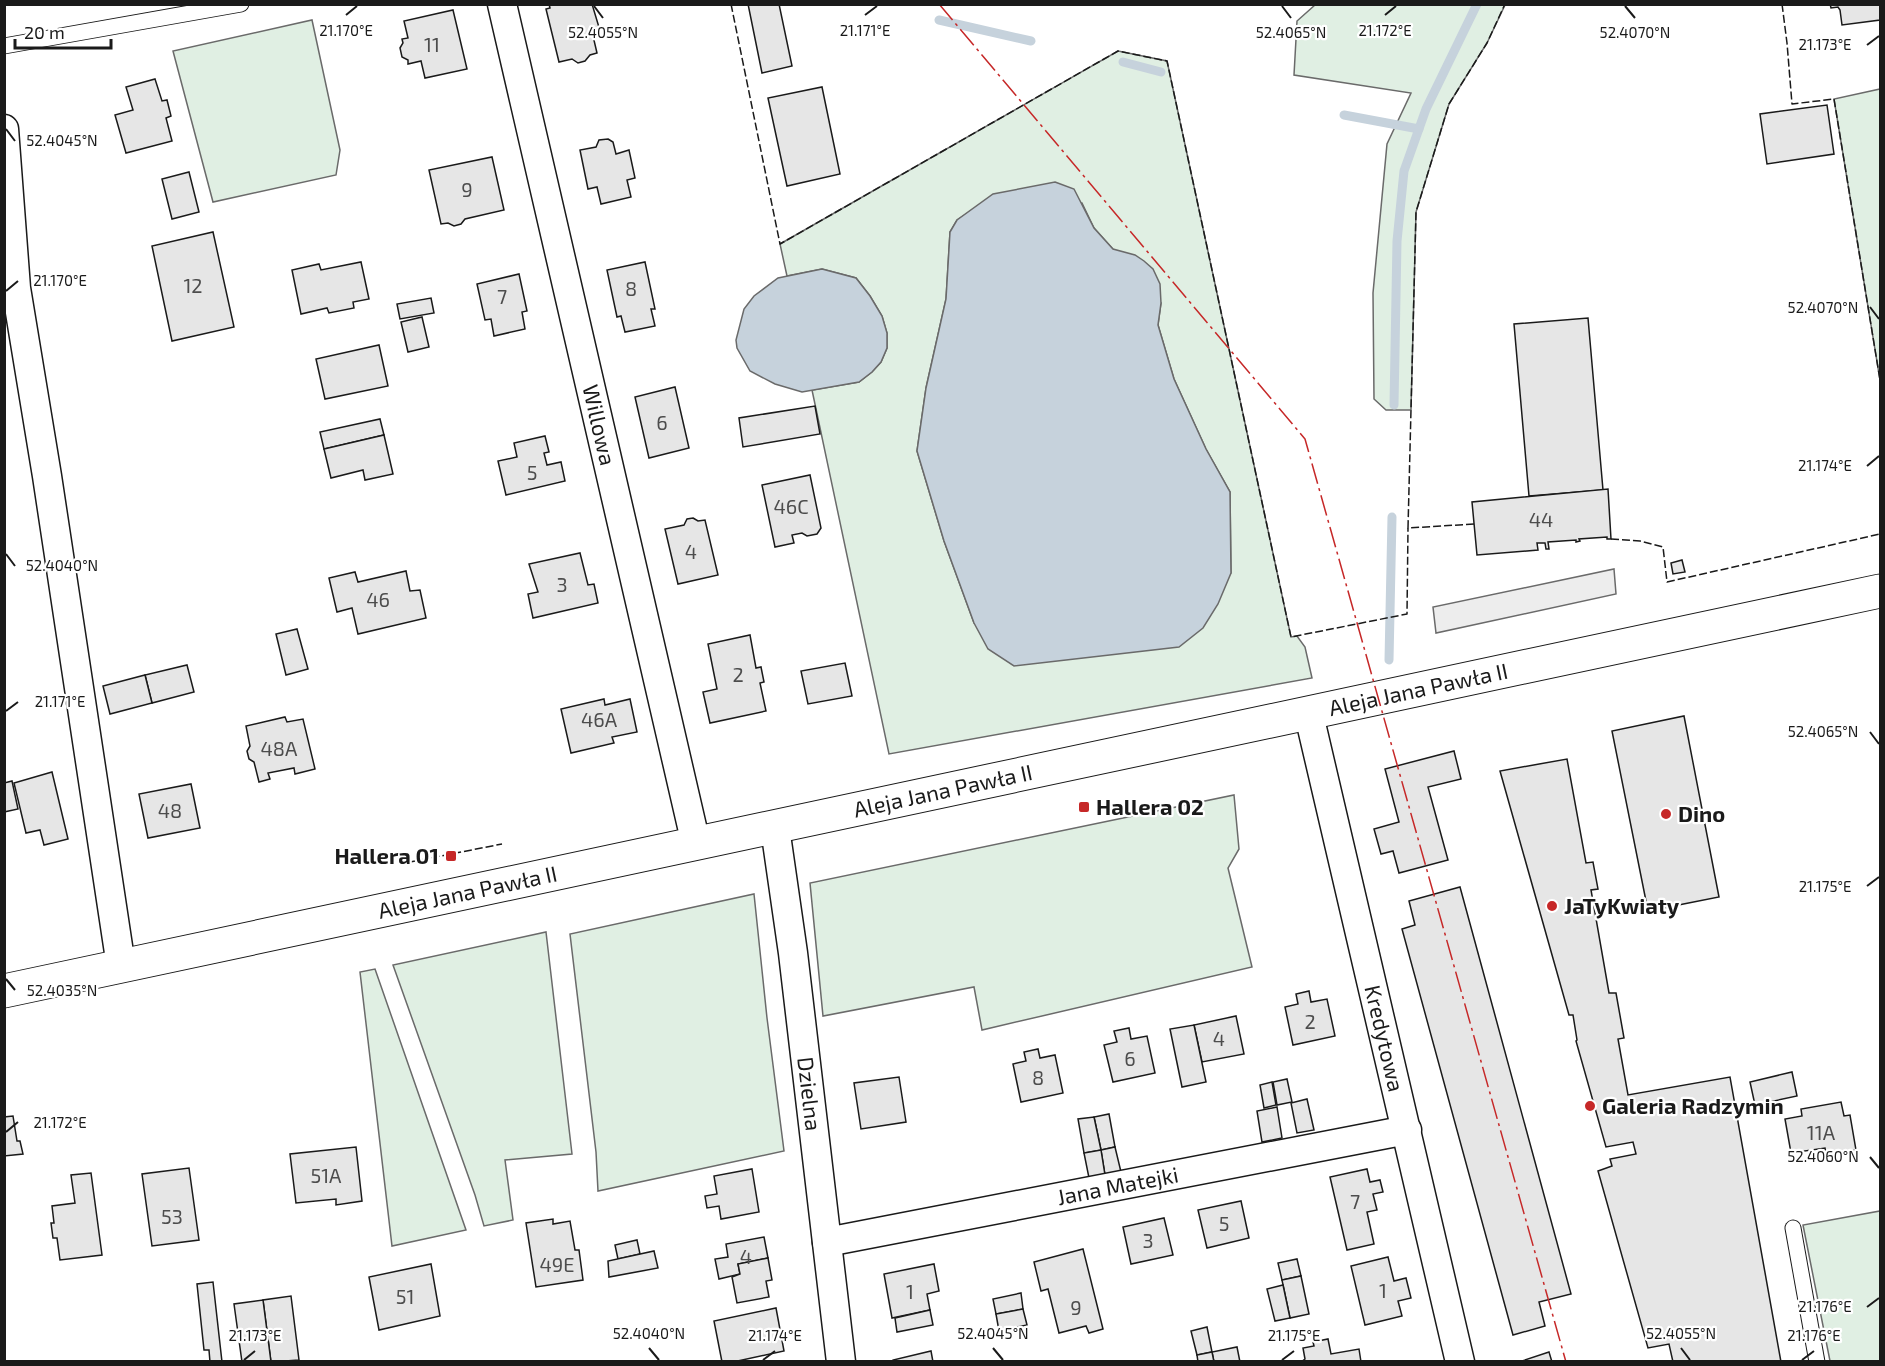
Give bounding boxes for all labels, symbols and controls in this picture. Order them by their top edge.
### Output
scale bar [15,12,111,50]
text: 20 m [24,21,65,43]
text: 21.170°E [319,21,373,39]
text: 21.171°E [840,21,890,39]
text: 21.172°E [1358,21,1412,39]
text: 52.4055°N [568,23,638,41]
text: 52.4065°N [1256,23,1326,41]
text: 52.4070°N [1600,23,1670,41]
house number: 11 [424,32,440,56]
text: 21.173°E [1798,35,1852,53]
text: 52.4045°N [26,131,98,149]
house number: 9 [461,177,473,201]
text: 21.170°E [33,271,87,289]
house number: 12 [183,273,203,297]
house number: 8 [625,276,637,300]
house number: 7 [497,284,507,308]
text: 52.4070°N [1788,298,1858,316]
street label: Willowa [578,382,622,468]
house number: 6 [656,410,668,434]
text: 21.174°E [1798,456,1852,474]
house number: 5 [527,460,537,484]
house number: 46C [773,494,809,518]
house number: 44 [1529,507,1553,531]
house number: 4 [685,539,697,563]
text: 52.4040°N [26,556,98,574]
house number: 3 [556,572,568,596]
house number: 46 [366,587,390,611]
street label: Aleja Jana Pawła II [1326,657,1510,720]
house number: 2 [732,662,744,686]
text: 21.171°E [35,692,85,710]
house number: 46A [581,707,618,731]
text: 52.4065°N [1788,722,1858,740]
house number: 48A [261,736,298,760]
street label: Aleja Jana Pawła II [851,758,1035,822]
place label: Hallera 02 [1096,793,1204,819]
house number: 48 [158,798,182,822]
marker: Hallera 02 [1077,800,1091,814]
place label: Dino [1678,800,1725,826]
marker: Dino [1659,807,1673,821]
place label: Hallera 01 [334,842,439,868]
marker: Hallera 01 [444,849,458,863]
street label: Aleja Jana Pawła II [376,859,559,923]
text: 21.175°E [1799,877,1851,895]
place label: JaTyKwiaty [1564,892,1680,919]
marker: JaTyKwiaty [1545,899,1559,913]
text: 52.4035°N [27,981,97,999]
street label: Kredytowa [1360,982,1410,1094]
house number: 2 [1304,1009,1316,1033]
house number: 4 [1213,1026,1225,1050]
house number: 6 [1124,1046,1136,1070]
street label: Dzielna [793,1055,828,1132]
house number: 8 [1032,1065,1044,1089]
place label: Galeria Radzymin [1602,1092,1784,1119]
marker: Galeria Radzymin [1583,1099,1597,1113]
text: 21.172°E [33,1113,87,1131]
house number: 11A [1807,1120,1836,1144]
text: 52.4060°N [1787,1147,1859,1165]
street label: Jana Matejki [1055,1160,1180,1209]
house number: 51A [310,1163,342,1187]
house number: 7 [1350,1189,1360,1213]
house number: 53 [161,1204,183,1228]
house number: 5 [1219,1211,1229,1235]
house number: 3 [1142,1228,1154,1252]
house number: 4 [740,1244,752,1268]
house number: 49E [540,1252,574,1276]
house number: 1 [1379,1278,1387,1302]
house number: 1 [906,1279,914,1303]
house number: 51 [396,1284,414,1308]
house number: 9 [1070,1295,1082,1319]
text: 21.176°E [1798,1297,1852,1315]
text: 52.4040°N [613,1324,685,1342]
text: 52.4045°N [957,1324,1029,1342]
text: 52.4055°N [1646,1324,1716,1342]
text: 21.173°E [228,1326,282,1344]
text: 21.174°E [748,1326,802,1344]
text: 21.175°E [1268,1326,1320,1344]
text: 21.176°E [1787,1326,1841,1344]

